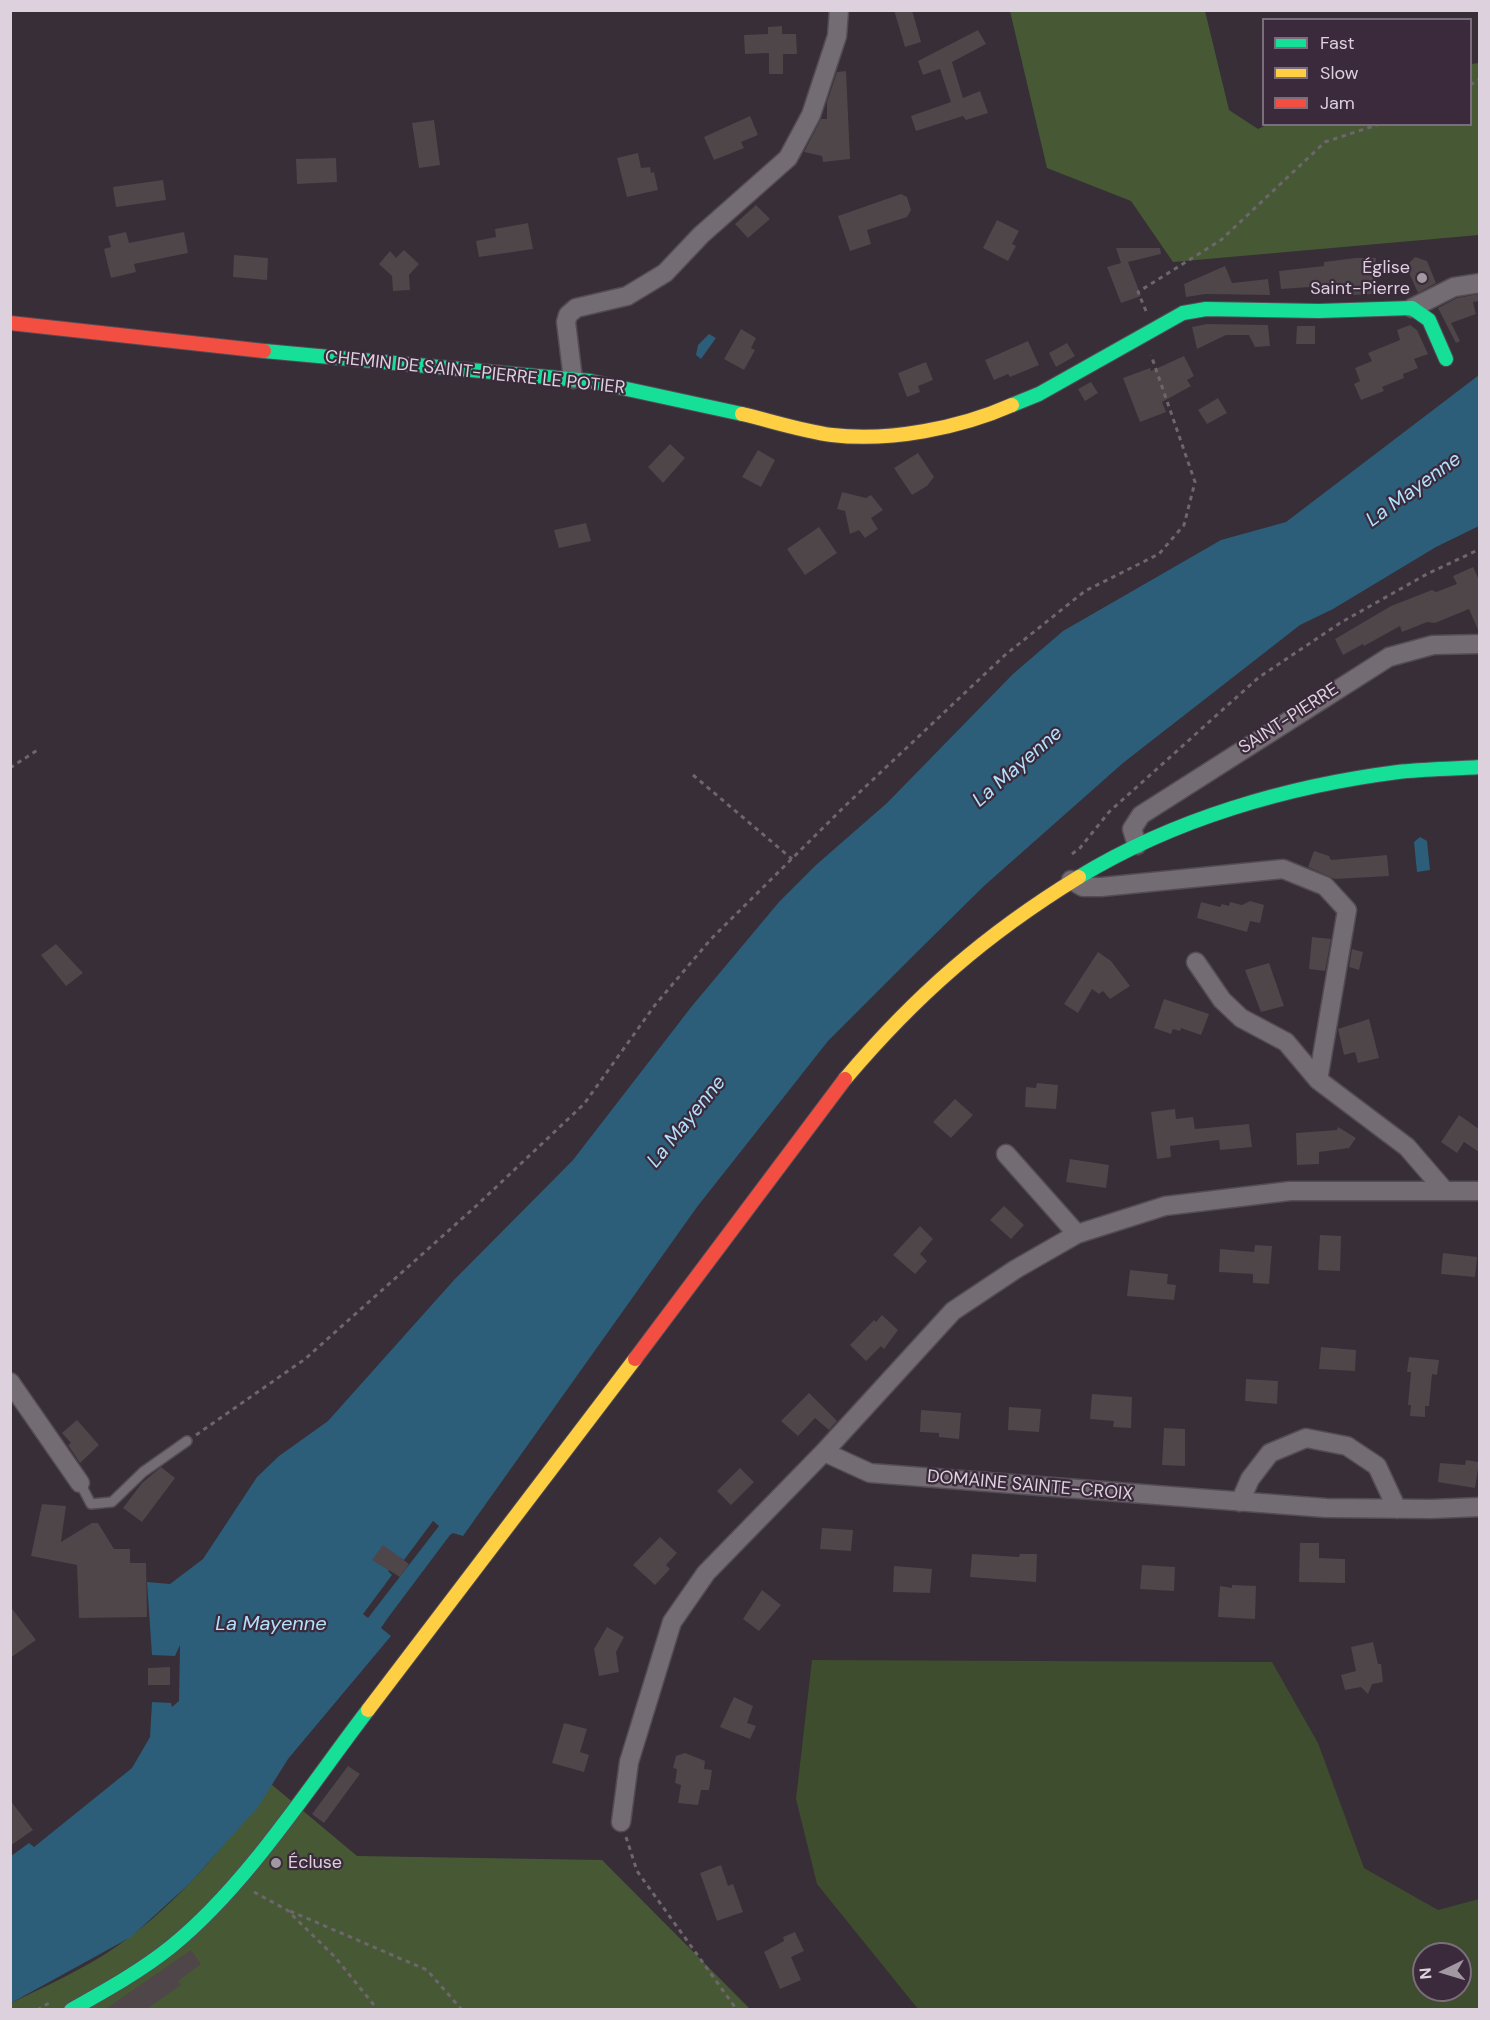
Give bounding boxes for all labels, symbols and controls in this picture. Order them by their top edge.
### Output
legend [1262,18,1472,126]
text: Fast [1320,31,1355,55]
text: Slow [1320,61,1359,85]
text: Jam [1320,91,1355,115]
place label: Église Saint-Pierre [1310,257,1410,300]
marker: Église Saint-Pierre [1415,271,1429,285]
street label: CHEMIN DE SAINT-PIERRE LE POTIER [324,346,626,400]
water label: La Mayenne [1362,448,1466,532]
street label: SAINT-PIERRE [1235,679,1343,759]
water label: La Mayenne [968,721,1068,813]
water label: La Mayenne [643,1071,731,1173]
street label: DOMAINE SAINTE-CROIX [926,1466,1134,1506]
water label: La Mayenne [215,1613,327,1637]
place label: Écluse [288,1852,342,1874]
marker: Écluse [269,1856,283,1870]
north arrow [1412,1942,1472,2002]
text: N [1415,1967,1437,1980]

